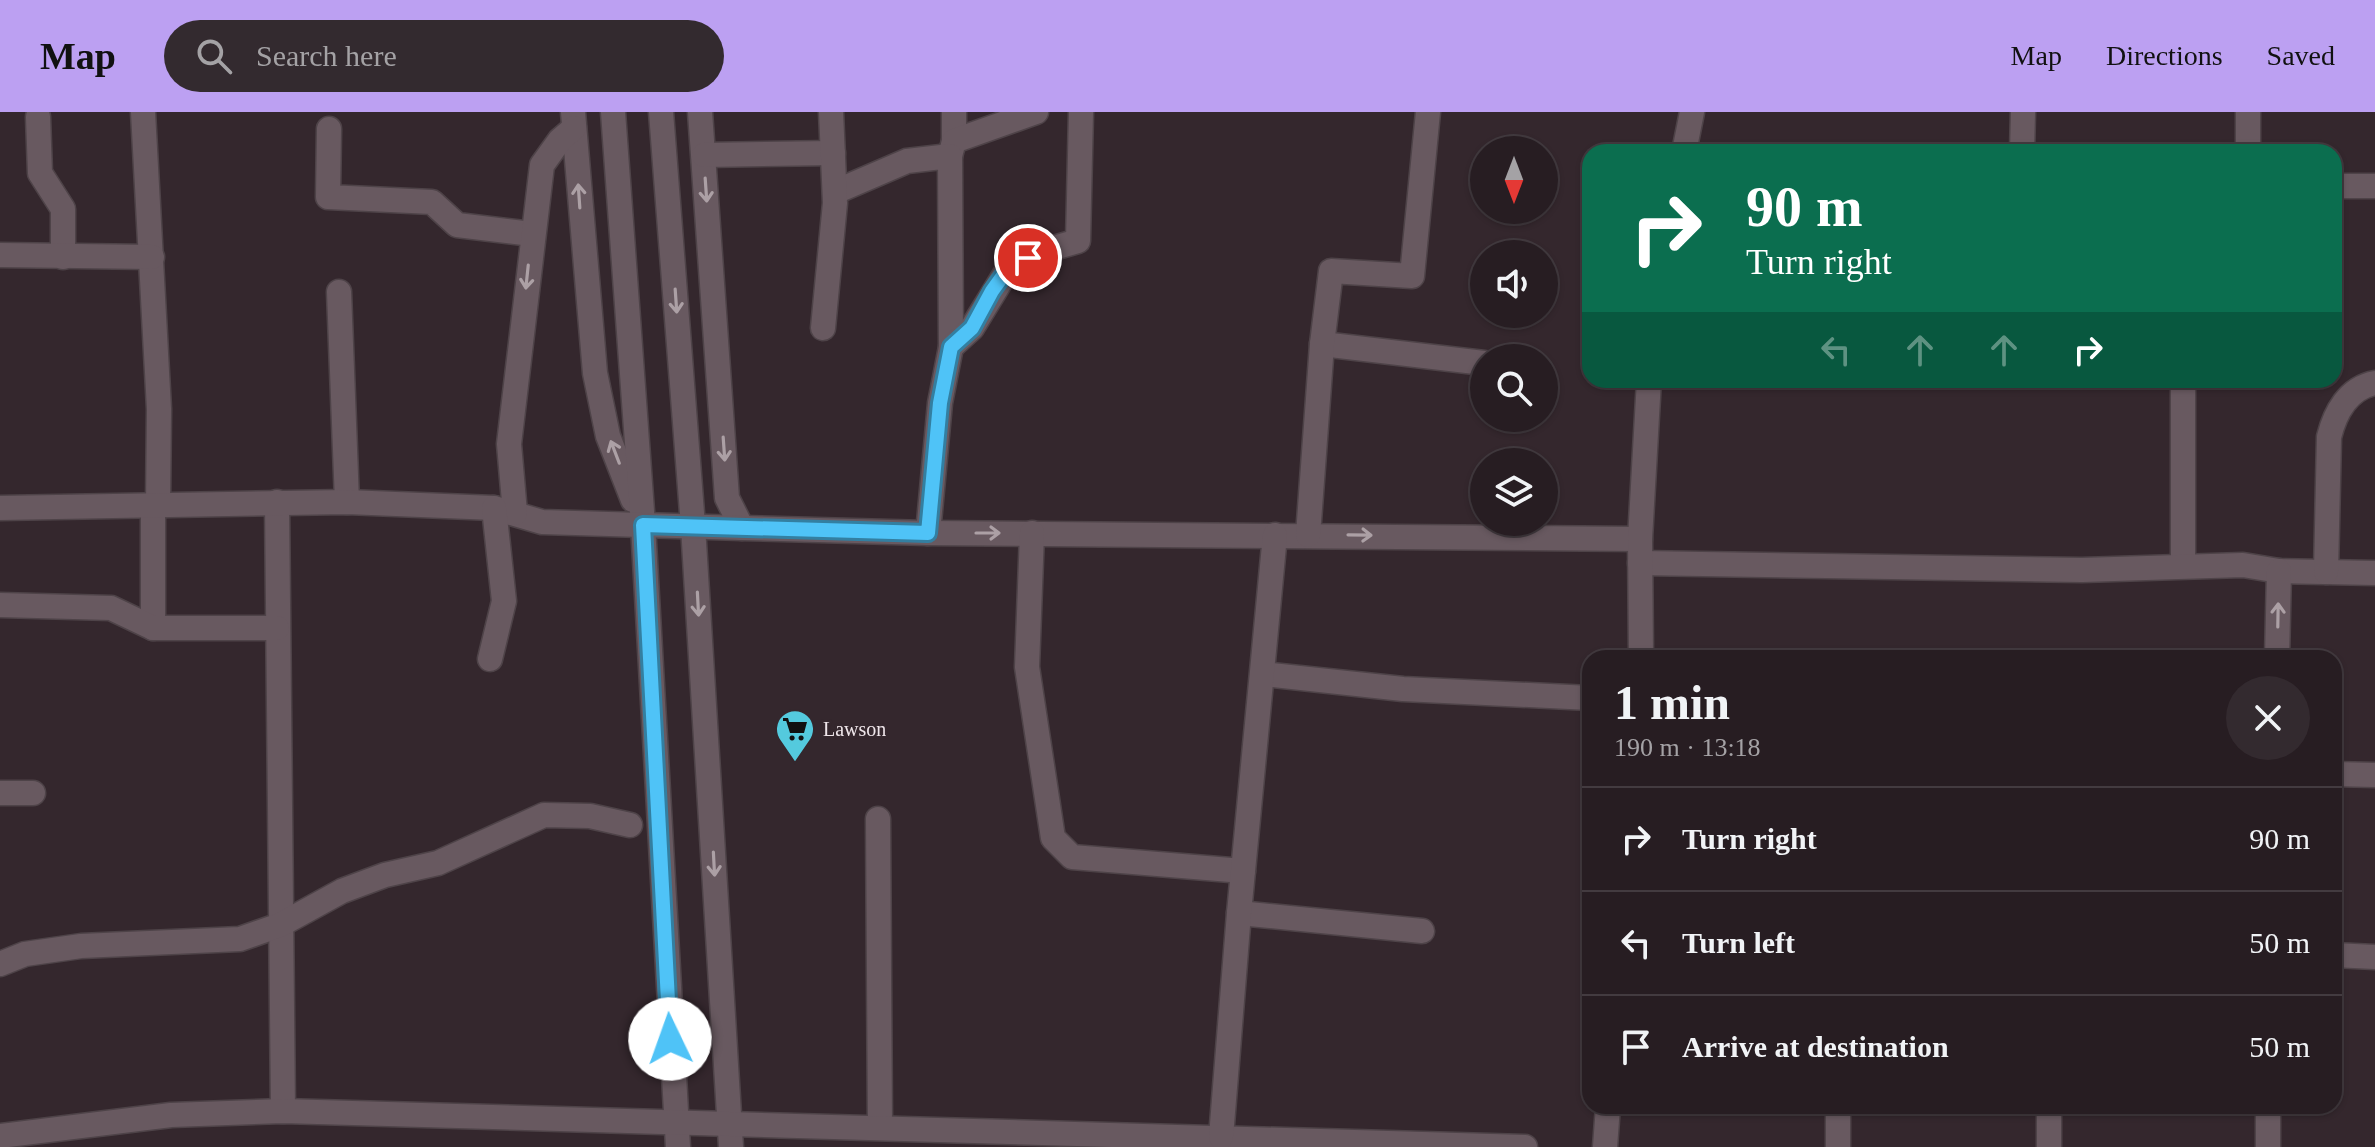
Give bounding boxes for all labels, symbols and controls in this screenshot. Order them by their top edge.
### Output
search box [164,20,724,92]
icon: search [192,34,236,78]
text: Map [40,35,116,77]
text: Search here [256,39,397,72]
text: Map [2011,40,2062,71]
text: Directions [2106,40,2223,71]
text: Saved [2267,40,2335,71]
north arrow [1470,136,1558,224]
map controls [1470,136,1558,536]
one-way arrow [699,176,714,203]
icon: right [1614,176,1718,280]
text: 90 m [1746,176,1863,238]
one-way arrow [571,183,586,210]
pin [994,224,1062,292]
icon: arrive [1006,236,1050,280]
button: sound [1470,240,1558,328]
text: Turn right [1746,242,1892,282]
one-way arrow [520,263,535,290]
one-way arrow [669,287,684,314]
icon: left [1814,328,1858,372]
icon: ahead [1898,328,1942,372]
icon: ahead [1982,328,2026,372]
icon: right [2066,328,2110,372]
button: search [1470,344,1558,432]
one-way arrow [717,435,732,462]
one-way arrow [607,440,621,465]
button: layers [1470,448,1558,536]
one-way arrow [974,525,1001,541]
one-way arrow [1346,528,1373,543]
one-way arrow [691,590,706,617]
one-way arrow [2270,602,2286,629]
text: 1 min [1614,676,1730,729]
button: close [2226,676,2310,760]
supermarket icon: Lawson [774,708,816,763]
place label: Lawson [823,718,886,740]
text: 190 m · 13:18 [1614,733,1761,762]
icon: right [1614,817,1658,861]
text: Turn right [1682,822,1817,855]
text: 90 m [2249,822,2310,855]
one-way arrow [707,850,722,877]
icon: left [1614,921,1658,965]
text: Turn left [1682,926,1795,959]
text: 50 m [2249,926,2310,959]
position arrow [628,997,712,1081]
icon: arrive [1614,1025,1658,1069]
text: Arrive at destination [1682,1030,1949,1063]
text: 50 m [2249,1030,2310,1063]

